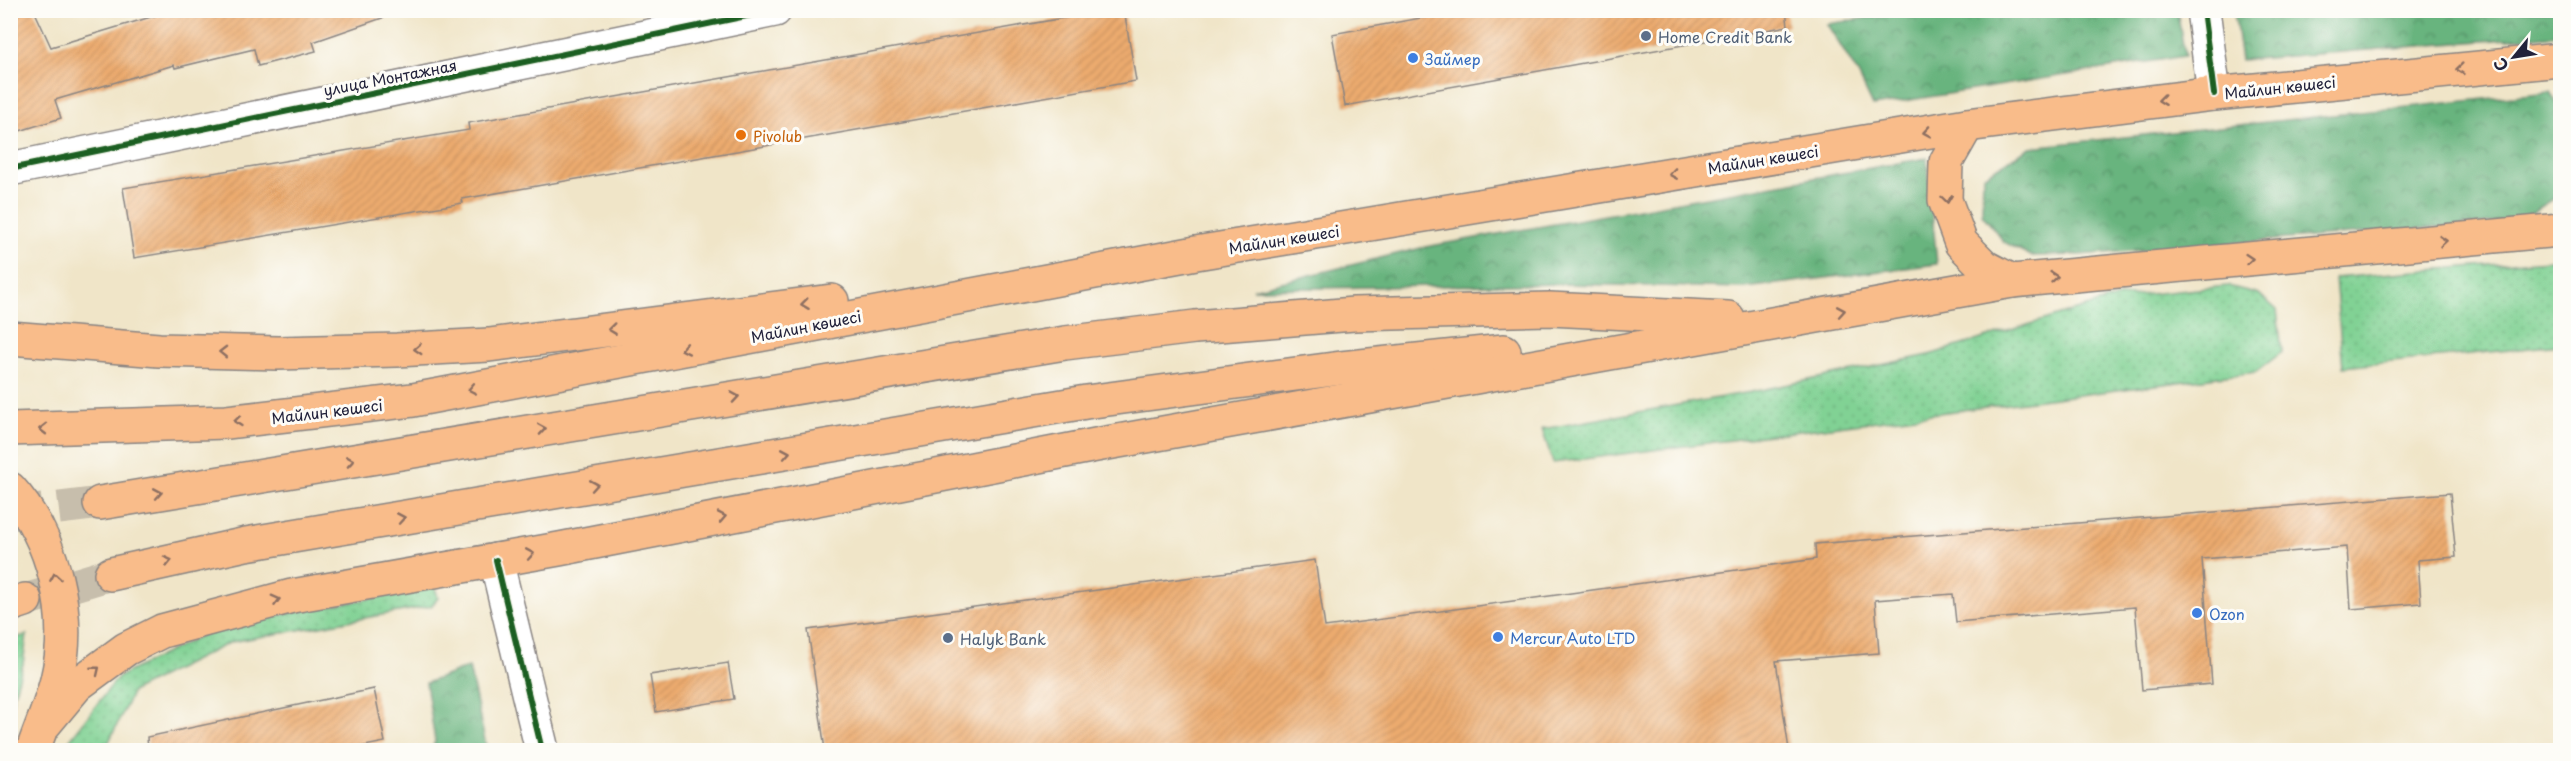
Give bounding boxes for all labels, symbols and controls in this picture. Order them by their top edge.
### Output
place label: Home Credit Bank [1658,25,1792,48]
north arrow [2484,27,2544,87]
marker: Home Credit Bank [1639,29,1653,43]
place label: Займер [1425,47,1481,70]
marker: Займер [1406,51,1420,65]
street label: улица Монтажная [321,53,459,101]
text: С [2487,54,2514,76]
one-way arrow [2456,62,2465,75]
street label: Майлин көшесі [2223,70,2337,104]
one-way arrow [2157,94,2167,106]
place label: Pivolub [753,124,802,147]
one-way arrow [1923,125,1933,138]
marker: Pivolub [734,128,748,142]
street label: Майлин көшесі [1706,139,1820,179]
one-way arrow [1668,167,1678,180]
one-way arrow [1940,194,1952,204]
street label: Майлин көшесі [1227,219,1341,259]
one-way arrow [2438,235,2447,248]
one-way arrow [2244,253,2253,266]
one-way arrow [2050,271,2059,284]
one-way arrow [801,298,810,310]
street label: Майлин көшесі [749,304,863,348]
one-way arrow [1836,305,1846,318]
one-way arrow [607,323,616,335]
one-way arrow [413,342,422,355]
one-way arrow [680,342,690,355]
one-way arrow [218,345,227,358]
one-way arrow [468,382,478,395]
one-way arrow [730,392,739,404]
street label: Майлин көшесі [270,393,384,429]
one-way arrow [233,414,242,427]
one-way arrow [38,423,47,435]
one-way arrow [537,423,547,436]
one-way arrow [780,447,790,460]
one-way arrow [345,455,355,468]
one-way arrow [589,480,598,492]
one-way arrow [153,488,162,500]
one-way arrow [716,511,726,524]
one-way arrow [397,512,406,524]
one-way arrow [525,548,535,561]
one-way arrow [163,555,173,568]
one-way arrow [49,572,62,582]
one-way arrow [270,595,281,607]
place label: Ozon [2209,602,2245,625]
marker: Ozon [2190,606,2204,620]
place label: Mercur Auto LTD [1510,626,1636,649]
place label: Halyk Bank [960,627,1046,650]
marker: Mercur Auto LTD [1491,630,1505,644]
marker: Halyk Bank [941,631,955,645]
one-way arrow [89,666,100,677]

